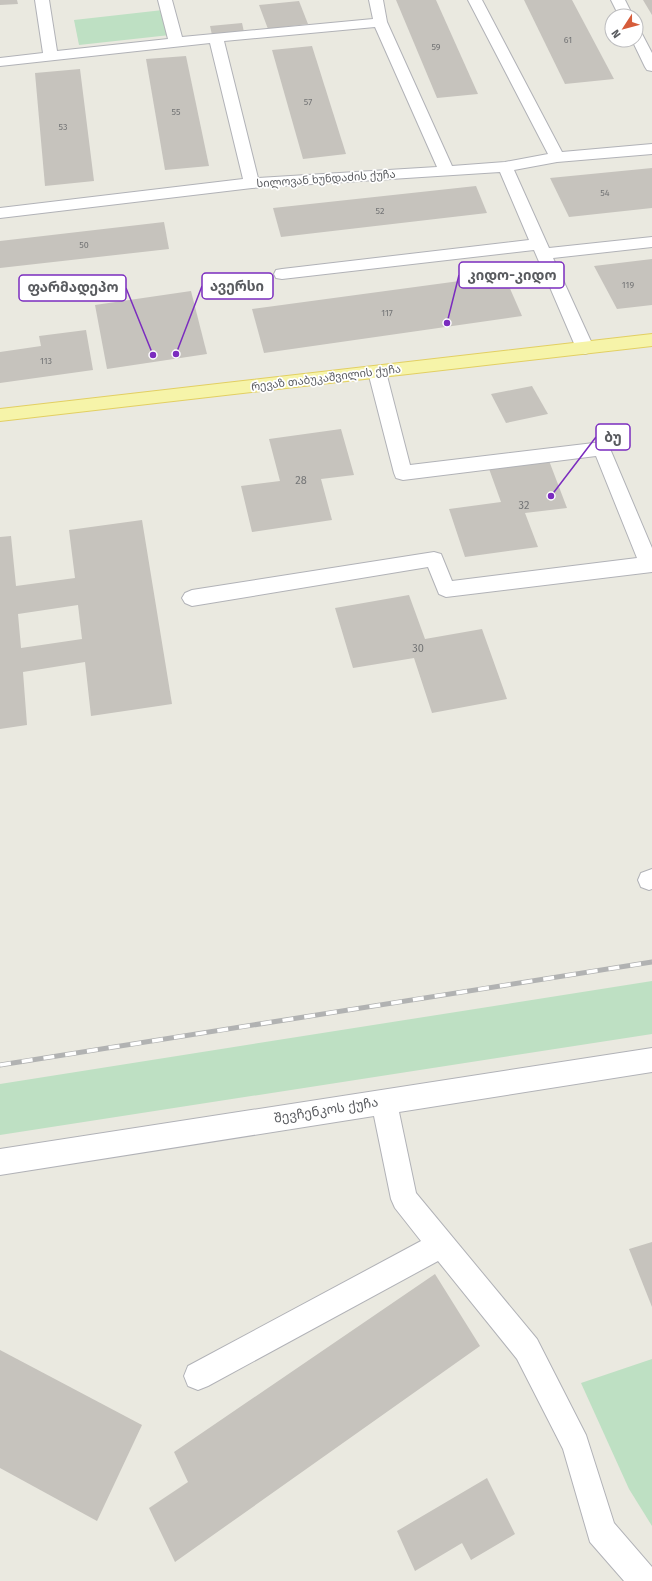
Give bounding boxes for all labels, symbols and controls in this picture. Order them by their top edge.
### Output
north arrow [604,8,644,48]
text: N [609,27,624,40]
house number: 61 [564,35,572,45]
house number: 59 [431,42,441,52]
house number: 57 [304,97,312,107]
house number: 55 [172,107,181,117]
house number: 53 [59,122,67,132]
street label: სილოვან ხუნდაძის ქუჩა [256,168,396,190]
house number: 54 [600,188,610,198]
house number: 52 [376,206,384,216]
house number: 50 [79,240,89,250]
callout: კიდო-კიდო [459,262,564,288]
text: კიდო-კიდო [468,267,556,284]
callout: ავერსი [202,273,273,299]
callout: ფარმადეპო [19,275,126,301]
text: ავერსი [210,278,264,295]
text: ფარმადეპო [28,279,118,296]
house number: 119 [622,280,634,290]
house number: 117 [381,308,393,318]
house number: 113 [40,356,52,366]
street label: რევაზ თაბუკაშვილის ქუჩა [250,362,402,394]
callout: ბუ [596,424,630,450]
text: ბუ [604,429,622,446]
house number: 28 [295,474,307,487]
house number: 32 [519,499,529,512]
house number: 30 [412,642,424,655]
street label: შევჩენკოს ქუჩა [273,1094,379,1126]

